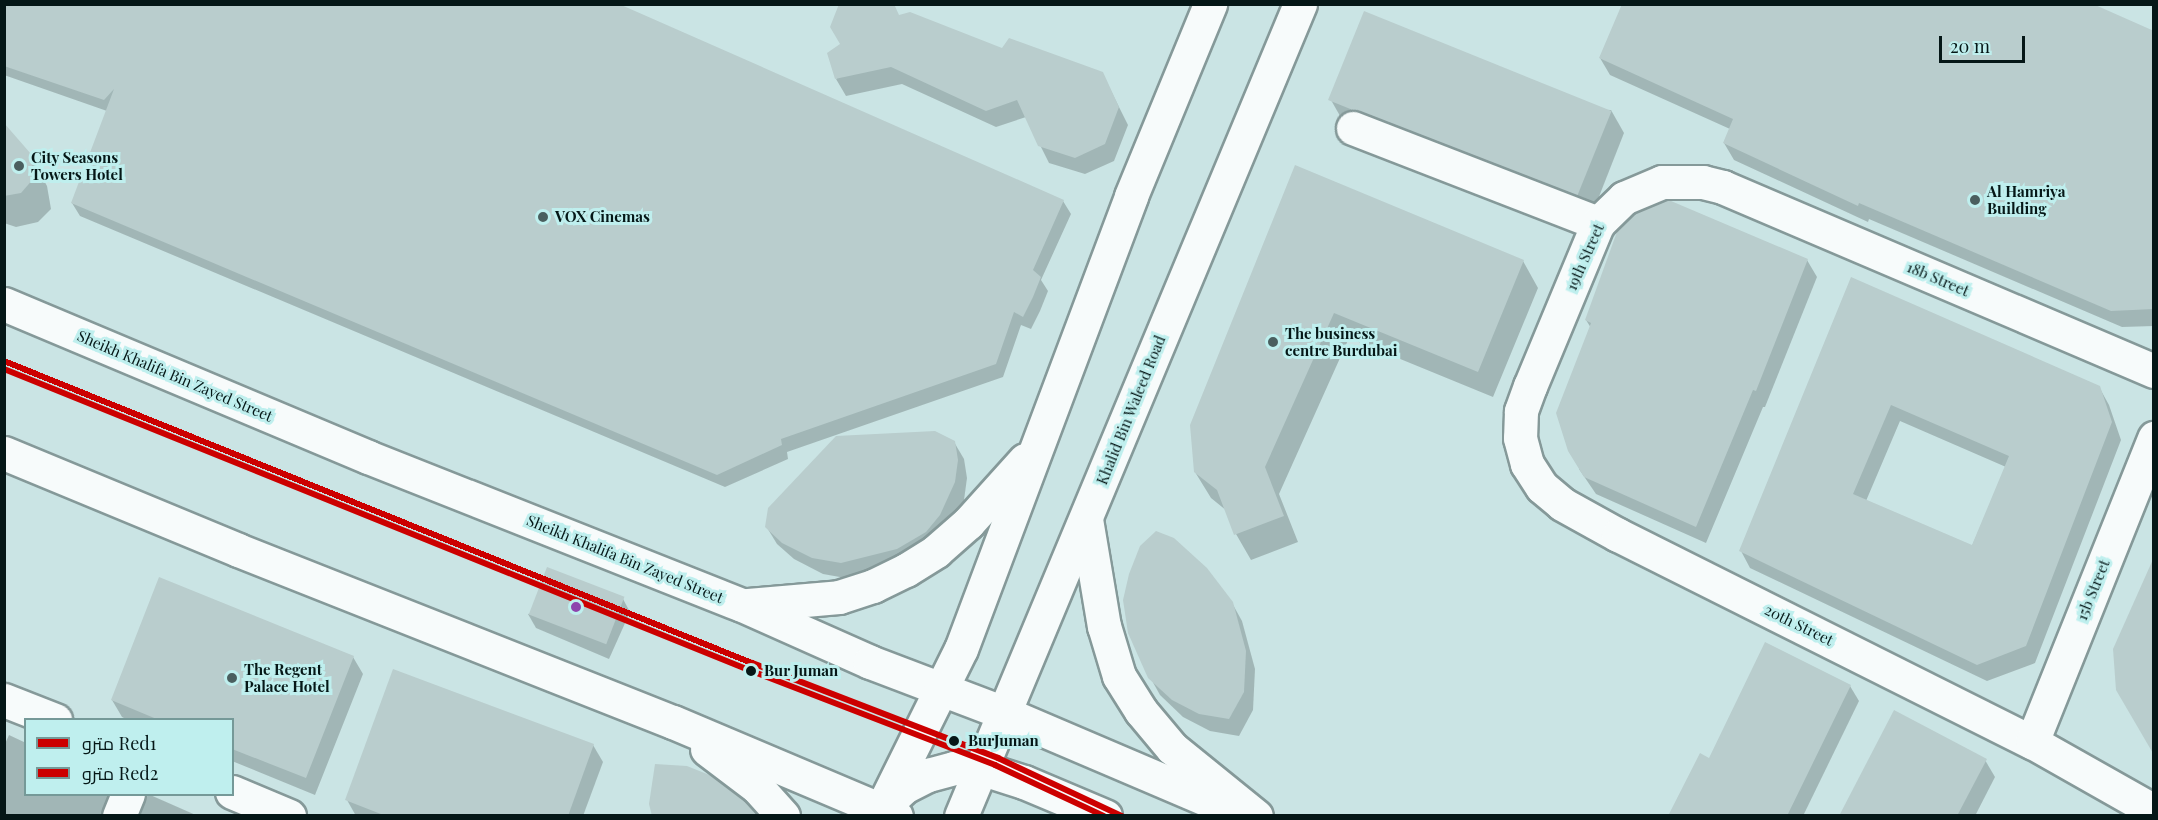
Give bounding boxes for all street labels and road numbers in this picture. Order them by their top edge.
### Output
street label: 19th Street [1562,221,1608,293]
street label: 18b Street [1904,258,1972,300]
street label: Sheikh Khalifa Bin Zayed Street [75,327,275,425]
street label: Khalid Bin Waleed Road [1093,333,1169,487]
street label: Sheikh Khalifa Bin Zayed Street [524,511,726,607]
street label: 15b Street [2073,557,2113,623]
street label: 20th Street [1762,601,1836,649]

